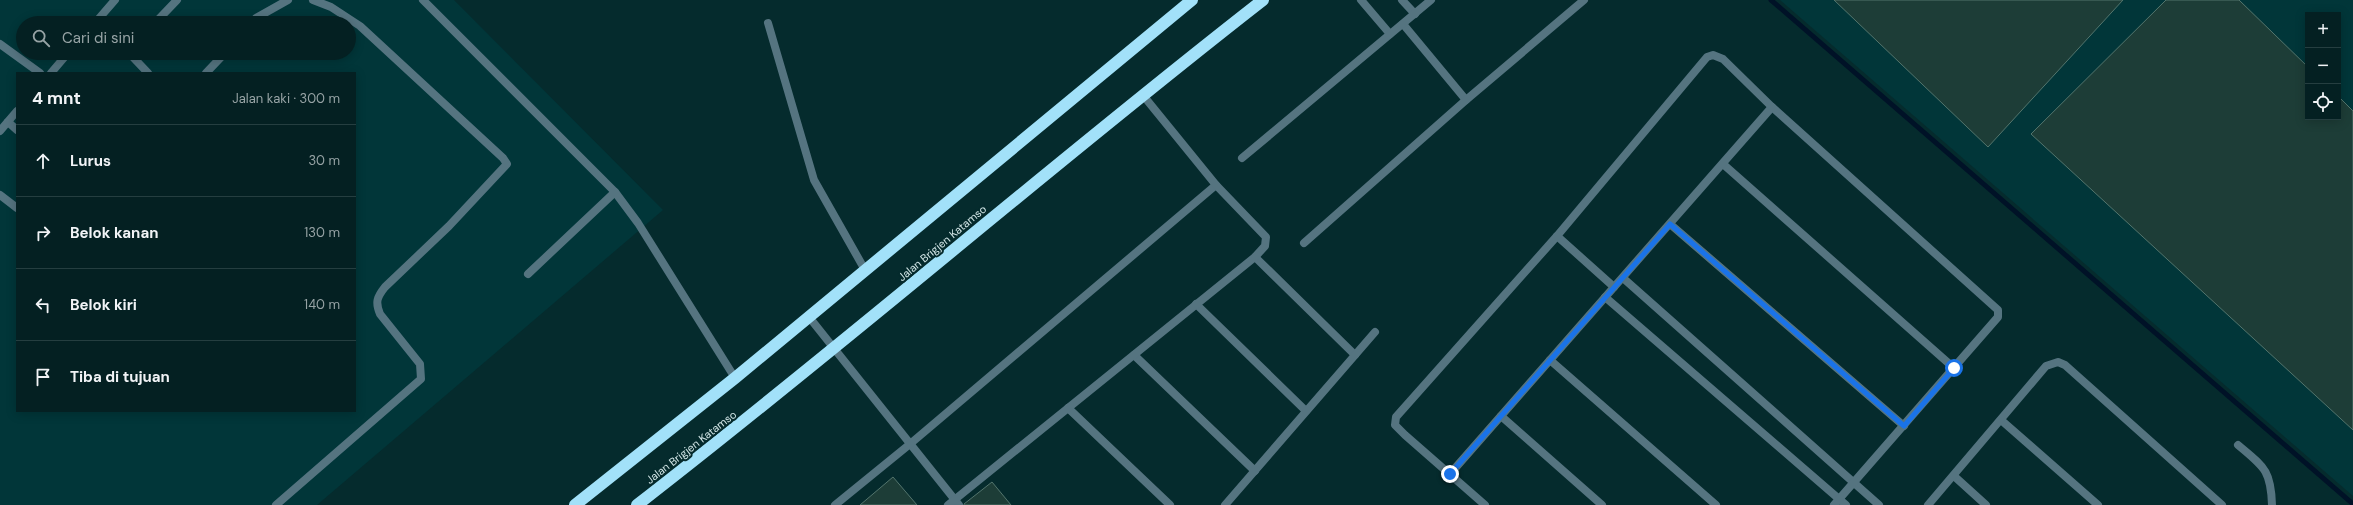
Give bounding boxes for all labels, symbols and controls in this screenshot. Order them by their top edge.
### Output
map controls [2305,12,2341,120]
button: + [2305,12,2341,48]
search box [16,16,356,60]
icon: search [30,27,52,49]
text: Cari di sini [62,28,134,48]
button: − [2305,48,2341,84]
button: locate [2305,84,2341,120]
text: 4 mnt [32,87,81,109]
text: Jalan kaki · 300 m [232,90,340,107]
icon: ahead [32,150,54,172]
text: Lurus [70,151,111,171]
text: 30 m [308,152,340,169]
street label: Jalan Brigjen Katamso [895,202,989,284]
icon: right [32,222,54,244]
text: Belok kanan [70,223,158,243]
text: 130 m [304,224,340,241]
icon: left [32,294,54,316]
text: Belok kiri [70,295,137,315]
text: 140 m [304,296,340,313]
route start [1945,359,1963,377]
icon: arrive [32,366,54,388]
text: Tiba di tujuan [70,367,170,387]
street label: Jalan Brigjen Katamso [643,407,739,487]
route end [1441,465,1459,483]

